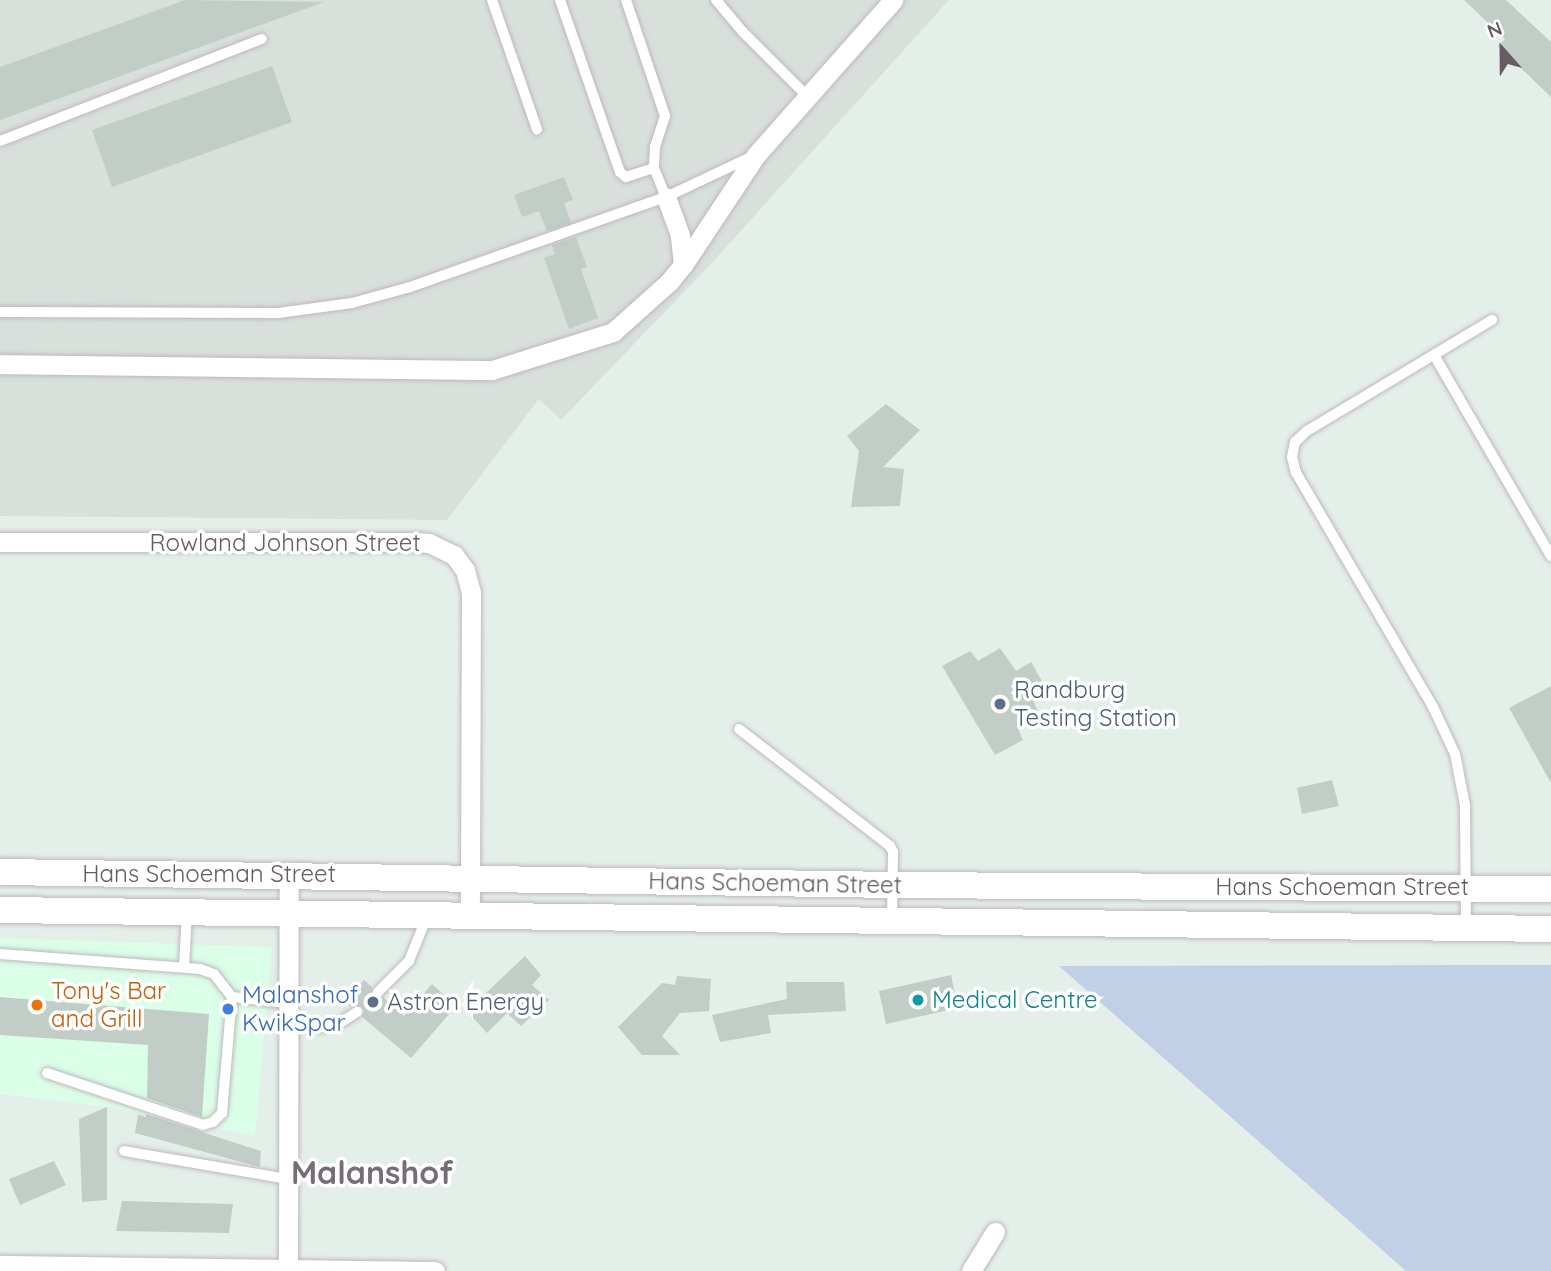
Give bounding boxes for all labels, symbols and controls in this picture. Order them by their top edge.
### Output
north arrow [1467,14,1537,84]
text: N [1484,16,1505,43]
street label: Rowland Johnson Street [149,529,421,557]
place label: Randburg Testing Station [1014,676,1177,732]
marker: Randburg Testing Station [992,696,1008,712]
street label: Hans Schoeman Street [82,860,336,888]
street label: Hans Schoeman Street [648,866,902,900]
street label: Hans Schoeman Street [1215,873,1469,901]
place label: Tony's Bar and Grill [51,977,166,1033]
place label: Malanshof KwikSpar [242,981,358,1037]
place label: Medical Centre [932,986,1098,1014]
place label: Astron Energy [387,988,544,1016]
marker: Medical Centre [910,992,926,1008]
marker: Astron Energy [365,994,381,1010]
marker: Tony's Bar and Grill [29,997,45,1013]
marker: Malanshof KwikSpar [220,1001,236,1017]
district label: Malanshof [291,1153,453,1191]

